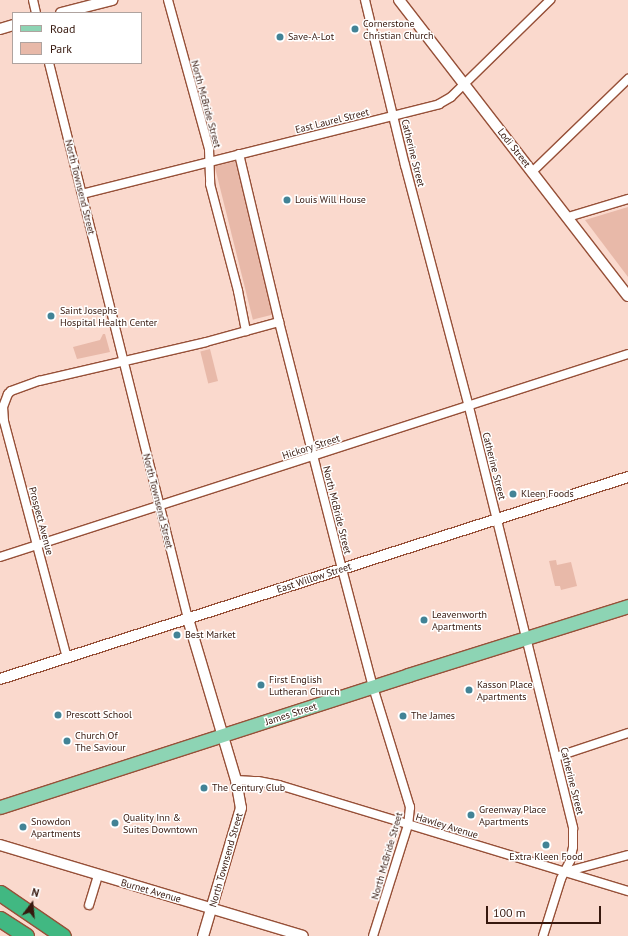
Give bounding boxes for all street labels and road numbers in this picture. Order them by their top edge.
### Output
street label: North McBride Street [189,59,223,149]
street label: East Laurel Street [294,106,370,136]
street label: Catherine Street [399,118,427,188]
street label: Lodi Street [495,126,533,170]
street label: North Townsend Street [62,138,98,236]
street label: Catherine Street [480,431,508,501]
street label: Hickory Street [281,432,341,462]
street label: North Townsend Street [140,452,176,550]
street label: North McBride Street [320,465,354,555]
street label: Prospect Avenue [26,485,56,557]
street label: East Willow Street [275,560,353,596]
street label: James Street [264,700,318,728]
street label: Catherine Street [558,746,586,816]
street label: North Townsend Street [207,811,245,909]
street label: North McBride Street [369,811,405,901]
street label: Hawley Avenue [414,811,480,841]
street label: Burnet Avenue [119,877,183,905]

